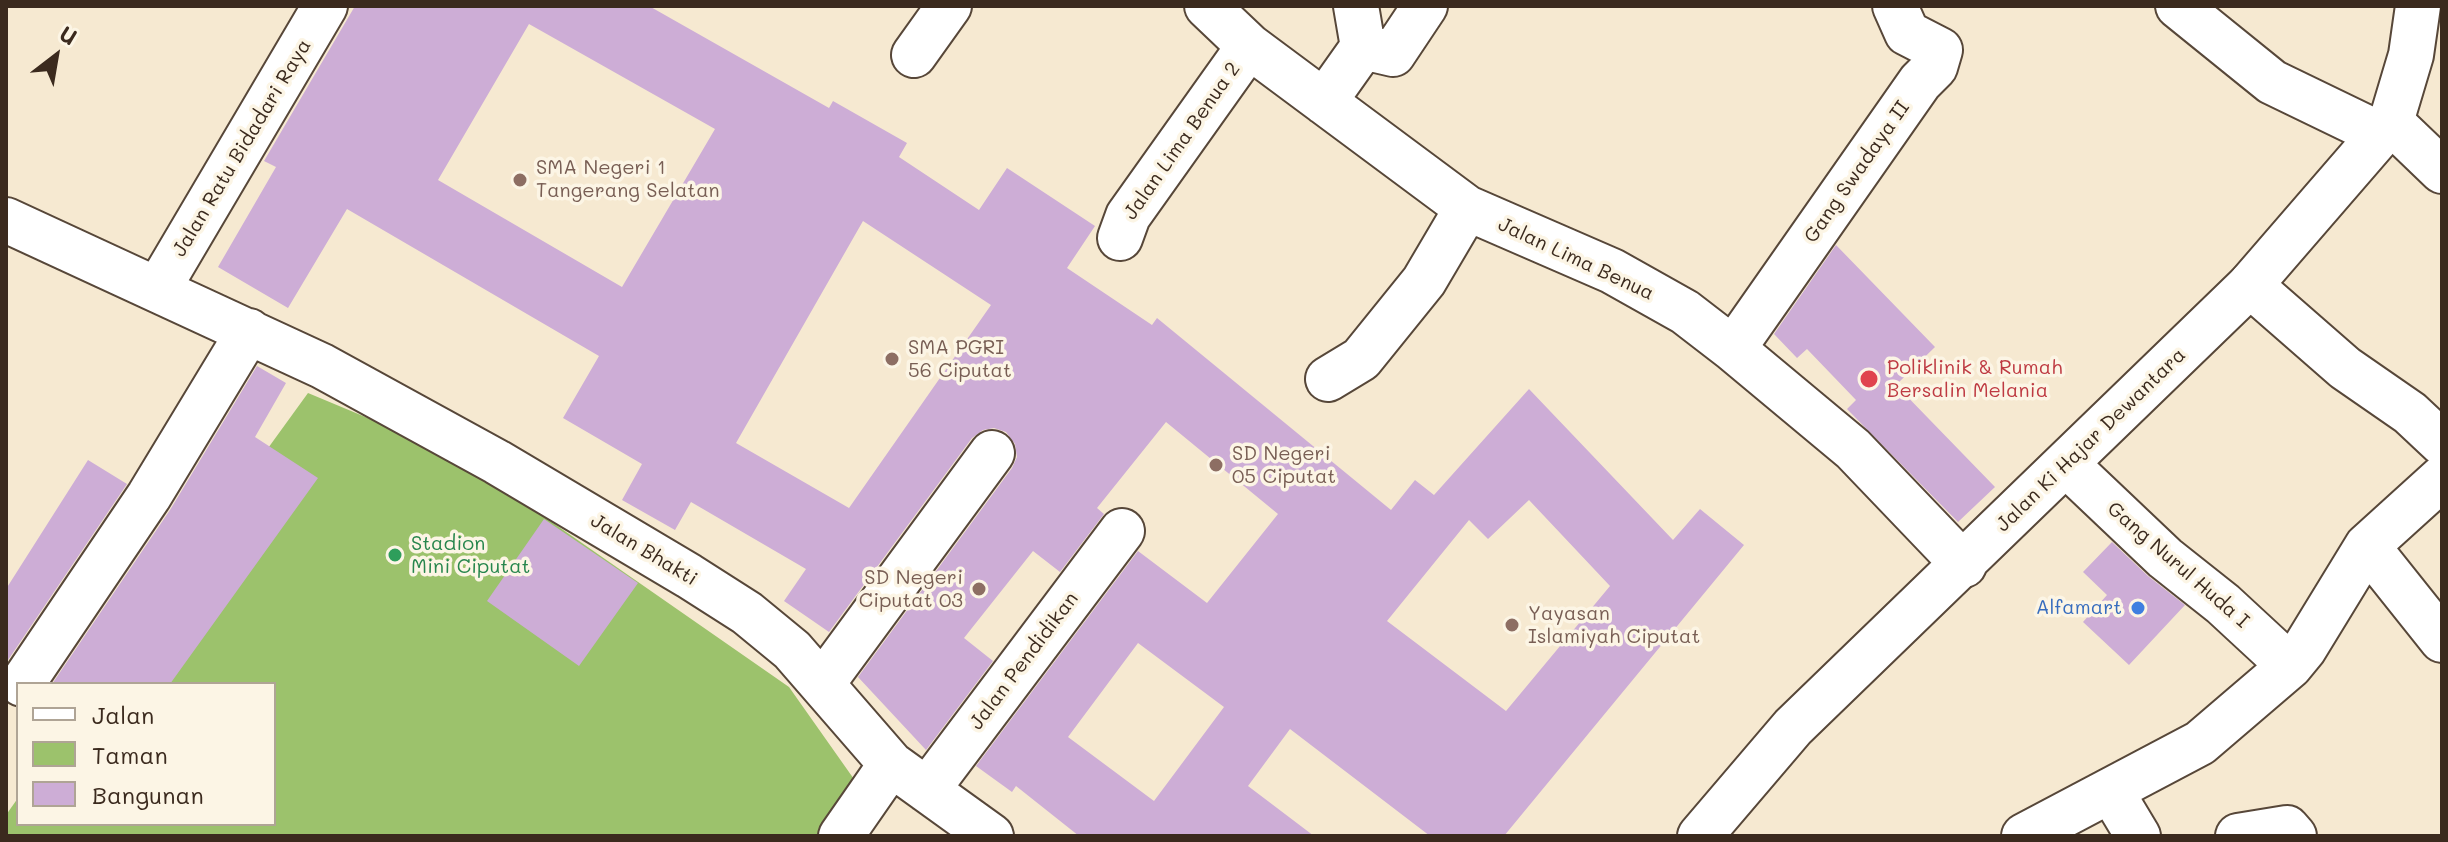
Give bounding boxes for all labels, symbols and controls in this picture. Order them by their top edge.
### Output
north arrow [16,16,96,96]
text: U [55,19,83,51]
street label: Jalan Ratu Bidadari Raya [167,35,317,261]
street label: Jalan Lima Benua 2 [1119,58,1245,224]
street label: Gang Swadaya II [1799,96,1915,248]
place label: SMA Negeri 1 Tangerang Selatan [536,156,720,203]
marker: SMA Negeri 1 Tangerang Selatan [511,171,529,189]
street label: Jalan Lima Benua [1494,212,1658,306]
place label: SMA PGRI 56 Ciputat [908,336,1012,383]
street label: Jalan Ki Hajar Dewantara [1991,343,2191,537]
marker: SMA PGRI 56 Ciputat [883,350,901,368]
place label: Poliklinik & Rumah Bersalin Melania [1887,356,2062,403]
marker: Poliklinik & Rumah Bersalin Melania [1858,368,1880,390]
place label: SD Negeri 05 Ciputat [1232,442,1336,489]
marker: SD Negeri 05 Ciputat [1207,456,1225,474]
street label: Gang Nurul Huda I [2102,497,2254,633]
street label: Jalan Bhakti [586,509,702,591]
place label: Stadion Mini Ciputat [411,532,530,579]
marker: Stadion Mini Ciputat [386,546,404,564]
place label: SD Negeri Ciputat 03 [859,566,963,613]
marker: SD Negeri Ciputat 03 [970,580,988,598]
street label: Jalan Pendidikan [965,588,1083,734]
place label: Alfamart [2036,596,2122,620]
marker: Alfamart [2129,599,2147,617]
place label: Yayasan Islamiyah Ciputat [1528,602,1700,649]
marker: Yayasan Islamiyah Ciputat [1503,616,1521,634]
legend [16,682,276,826]
text: Jalan [92,699,154,730]
text: Taman [92,739,168,770]
text: Bangunan [92,779,204,810]

